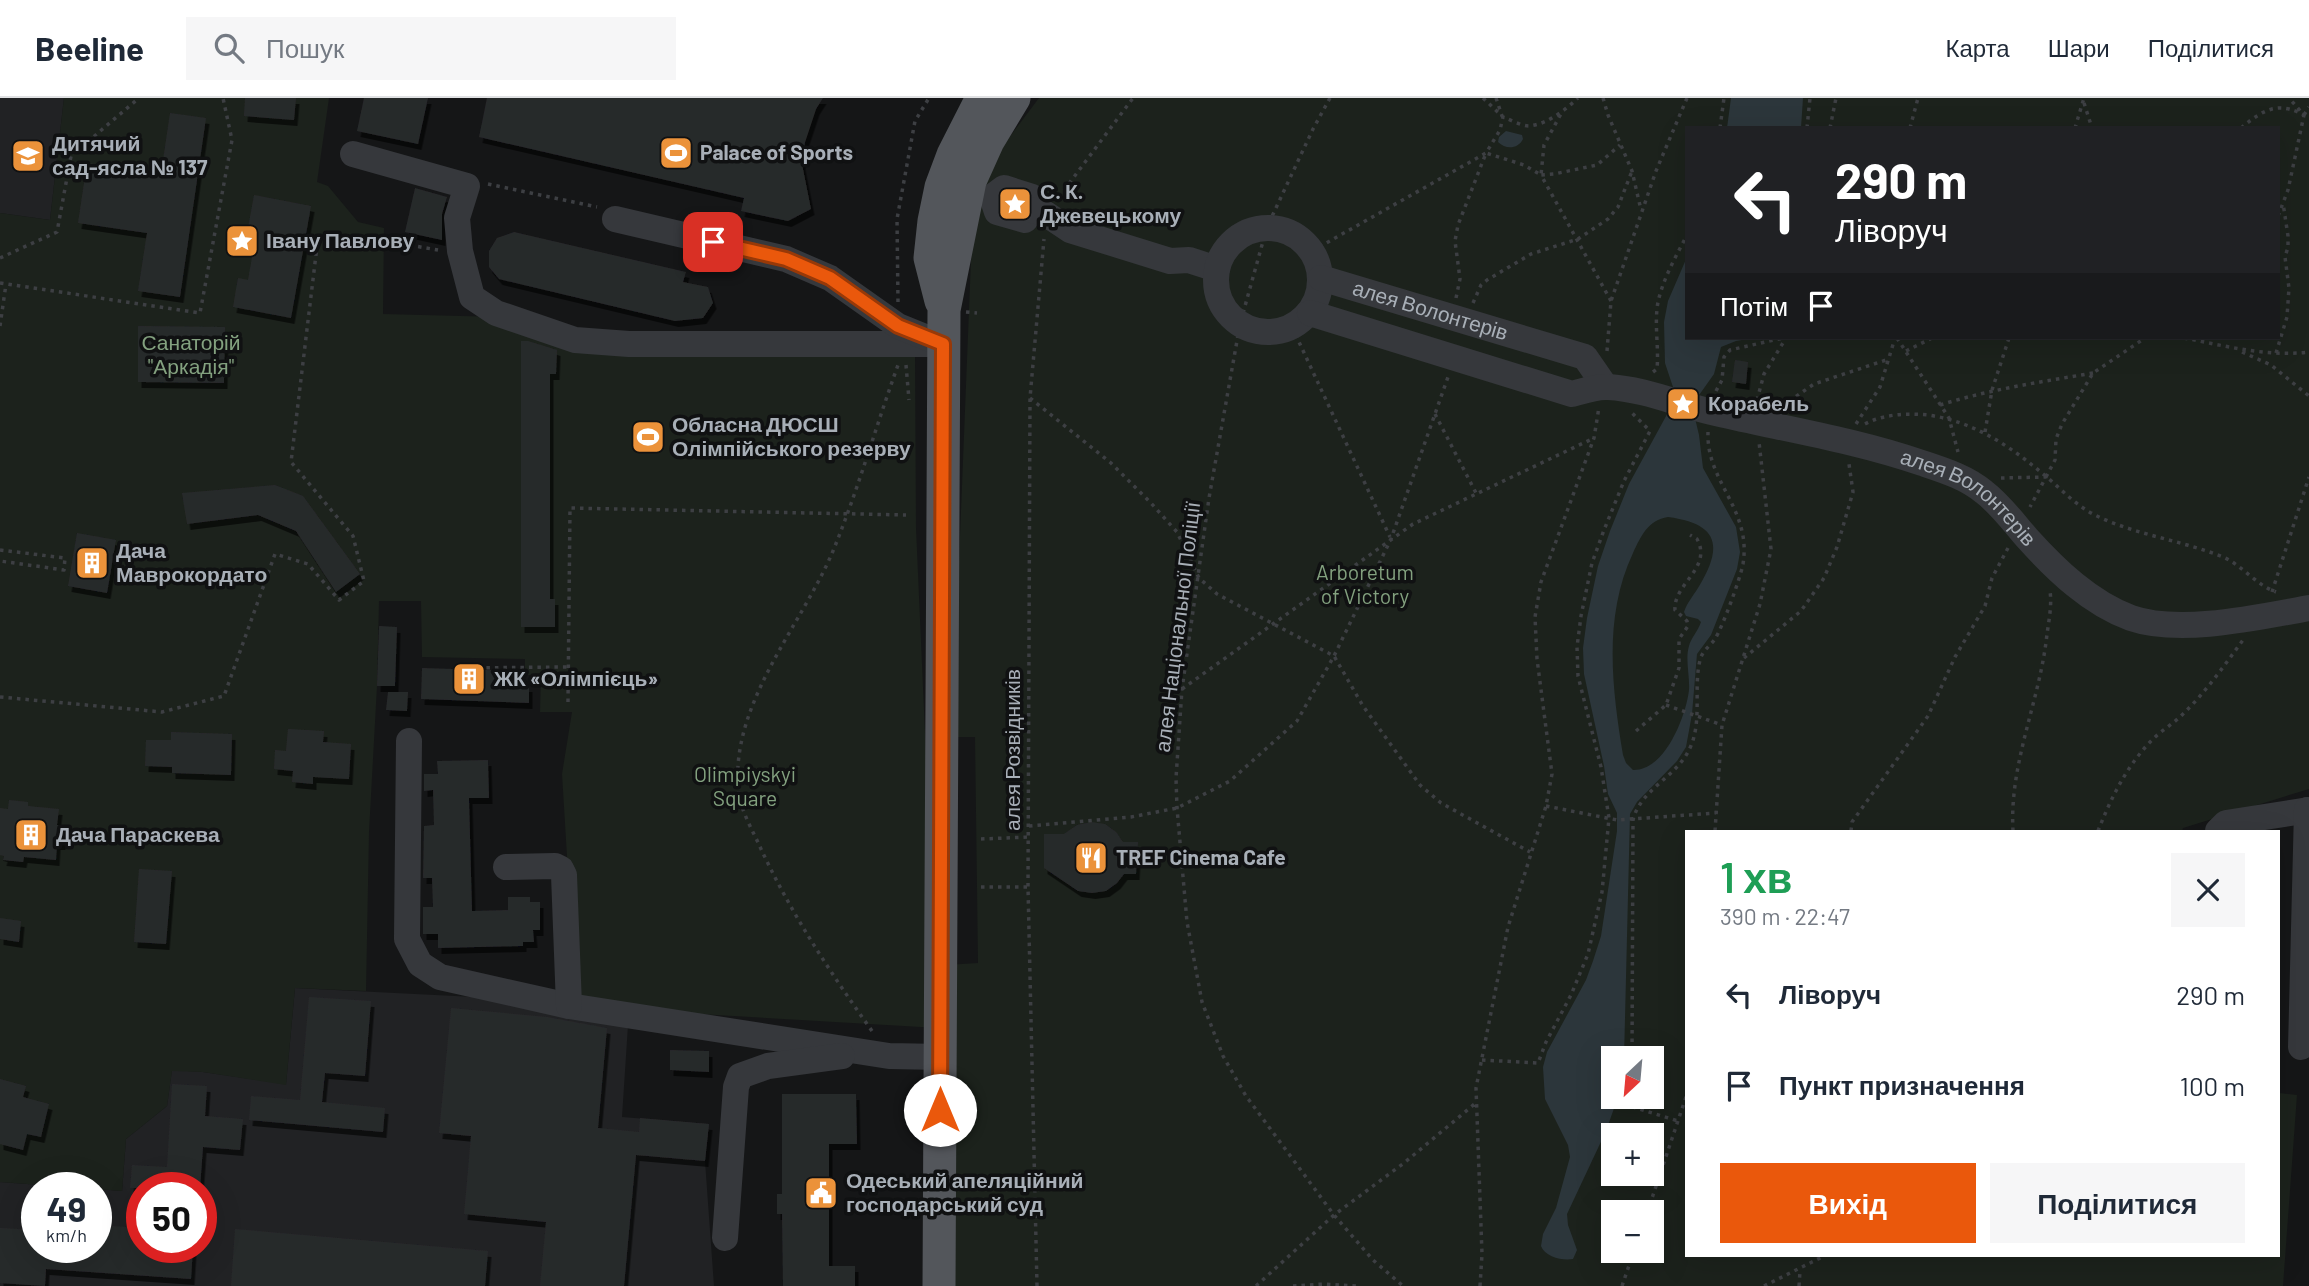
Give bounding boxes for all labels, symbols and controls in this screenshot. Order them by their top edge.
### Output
search box [186,17,676,80]
text: Beeline [35,28,144,68]
icon: search [210,29,248,67]
text: Пошук [266,32,344,63]
text: Карта [1945,33,2010,62]
text: Шари [2048,33,2110,62]
text: Поділитися [2148,33,2274,62]
place label: Дитячий сад-ясла № 137 [52,130,208,179]
sports icon: Palace of Sports [657,134,695,172]
school or university icon: Дитячий сад-ясла № 137 [9,137,47,175]
place label: Palace of Sports [700,139,853,164]
text: 290 m [1835,150,1967,209]
icon: left [1720,154,1811,245]
place label: С. К. Джевецькому [1040,178,1181,227]
place icon: С. К. Джевецькому [996,185,1034,223]
text: Ліворуч [1835,210,1948,248]
pin [683,212,743,272]
place icon: Івану Павлову [223,222,261,260]
icon: arrive [694,223,732,261]
place label: Івану Павлову [266,227,414,252]
street label: алея Волонтерів [1350,274,1511,344]
icon: arrive [1802,287,1840,325]
text: Потім [1720,290,1788,321]
park label: Санаторій "Аркадія" [141,329,241,378]
place icon: Корабель [1664,385,1702,423]
place label: Корабель [1708,390,1809,415]
place label: Обласна ДЮСШ Олімпійського резерву [672,411,911,460]
sports icon: Обласна ДЮСШ Олімпійського резерву [629,418,667,456]
street label: алея Волонтерів [1898,443,2042,551]
street label: алея Національної Поліції [1149,500,1204,753]
place label: Дача Маврокордато [116,537,267,586]
building icon: Дача Маврокордато [73,544,111,582]
park label: Arboretum of Victory [1316,559,1414,608]
building icon: ЖК «Олімпієць» [450,660,488,698]
place label: ЖК «Олімпієць» [493,665,658,690]
street label: алея Розвідників [999,669,1024,831]
park label: Olimpiyskyi Square [694,761,796,810]
building icon: Дача Параскева [12,816,50,854]
place label: Дача Параскева [56,821,220,846]
restaurant icon: TREF Cinema Cafe [1072,839,1110,877]
place label: TREF Cinema Cafe [1116,844,1286,869]
text: 1 хв [1720,851,1792,901]
button: close [2171,853,2245,927]
text: 390 m · 22:47 [1720,902,1850,930]
icon: left [1720,976,1758,1014]
text: Ліворуч [1779,978,1881,1009]
text: 290 m [2176,979,2245,1010]
north arrow [1601,1046,1664,1110]
map controls [1601,1046,1664,1263]
icon: arrive [1720,1067,1758,1105]
text: Пункт призначення [1779,1069,2025,1100]
text: 100 m [2180,1070,2245,1101]
position arrow [903,1073,977,1147]
button: + [1601,1123,1664,1186]
button: Вихід [1720,1163,1976,1243]
button: Поділитися [1990,1163,2245,1243]
place label: Одеський апеляційний господарський суд [846,1167,1083,1216]
speed limit sign: 50 [126,1172,217,1263]
public building icon: Одеський апеляційний господарський суд [802,1174,840,1212]
text: 49 [47,1187,86,1229]
button: − [1601,1200,1664,1263]
text: km/h [46,1224,87,1246]

